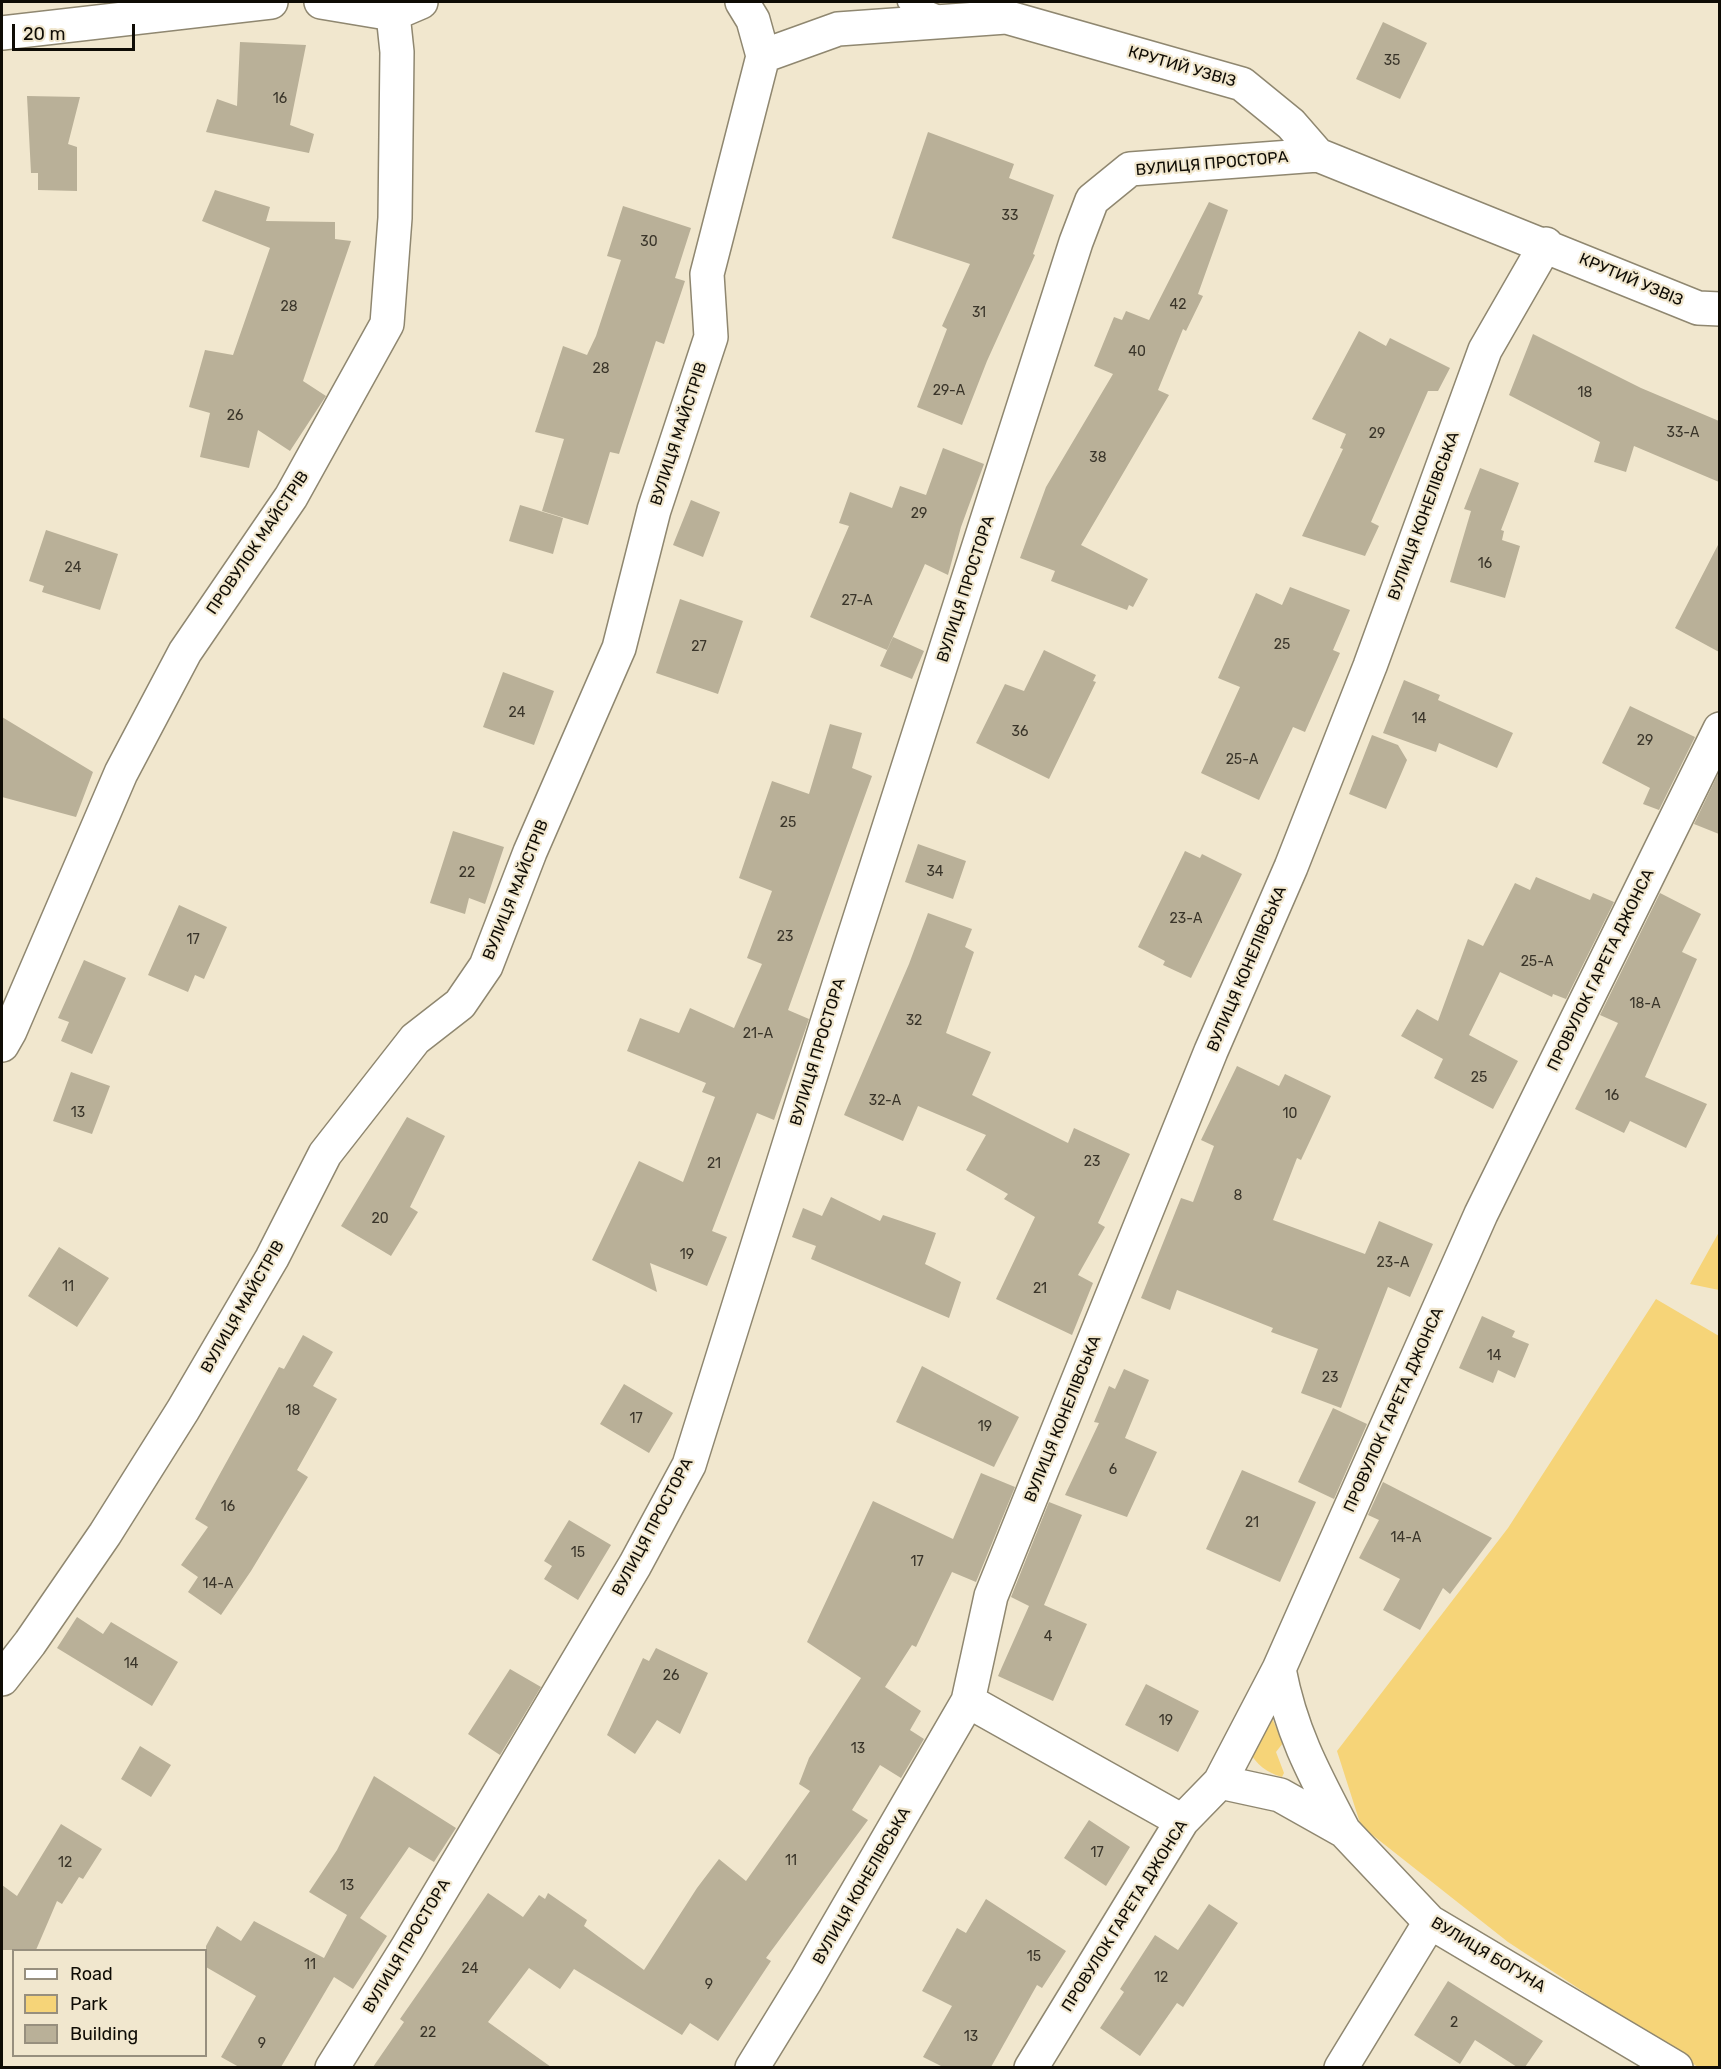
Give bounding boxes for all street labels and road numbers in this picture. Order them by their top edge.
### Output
street label: КРУТИЙ УЗВІЗ [1126,42,1238,92]
street label: ВУЛИЦЯ ПРОСТОРА [1135,148,1289,180]
street label: КРУТИЙ УЗВІЗ [1576,249,1686,311]
street label: ВУЛИЦЯ МАЙСТРІВ [647,360,711,508]
street label: ВУЛИЦЯ КОНЕЛІВСЬКА [1385,429,1463,603]
street label: ПРОВУЛОК МАЙСТРІВ [203,468,313,618]
street label: ВУЛИЦЯ ПРОСТОРА [933,513,999,665]
street label: ВУЛИЦЯ МАЙСТРІВ [479,817,553,963]
street label: ПРОВУЛОК ГАРЕТА ДЖОНСА [1544,866,1658,1074]
street label: ВУЛИЦЯ КОНЕЛІВСЬКА [1203,883,1291,1055]
street label: ВУЛИЦЯ ПРОСТОРА [786,976,850,1128]
street label: ВУЛИЦЯ МАЙСТРІВ [197,1237,289,1377]
street label: ПРОВУЛОК ГАРЕТА ДЖОНСА [1340,1305,1448,1515]
street label: ВУЛИЦЯ КОНЕЛІВСЬКА [1021,1333,1105,1505]
street label: ВУЛИЦЯ ПРОСТОРА [609,1455,697,1599]
street label: ВУЛИЦЯ КОНЕЛІВСЬКА [809,1804,915,1968]
street label: ПРОВУЛОК ГАРЕТА ДЖОНСА [1058,1817,1192,2015]
street label: ВУЛИЦЯ ПРОСТОРА [359,1875,455,2017]
street label: ВУЛИЦЯ БОГУНА [1427,1913,1549,1997]

